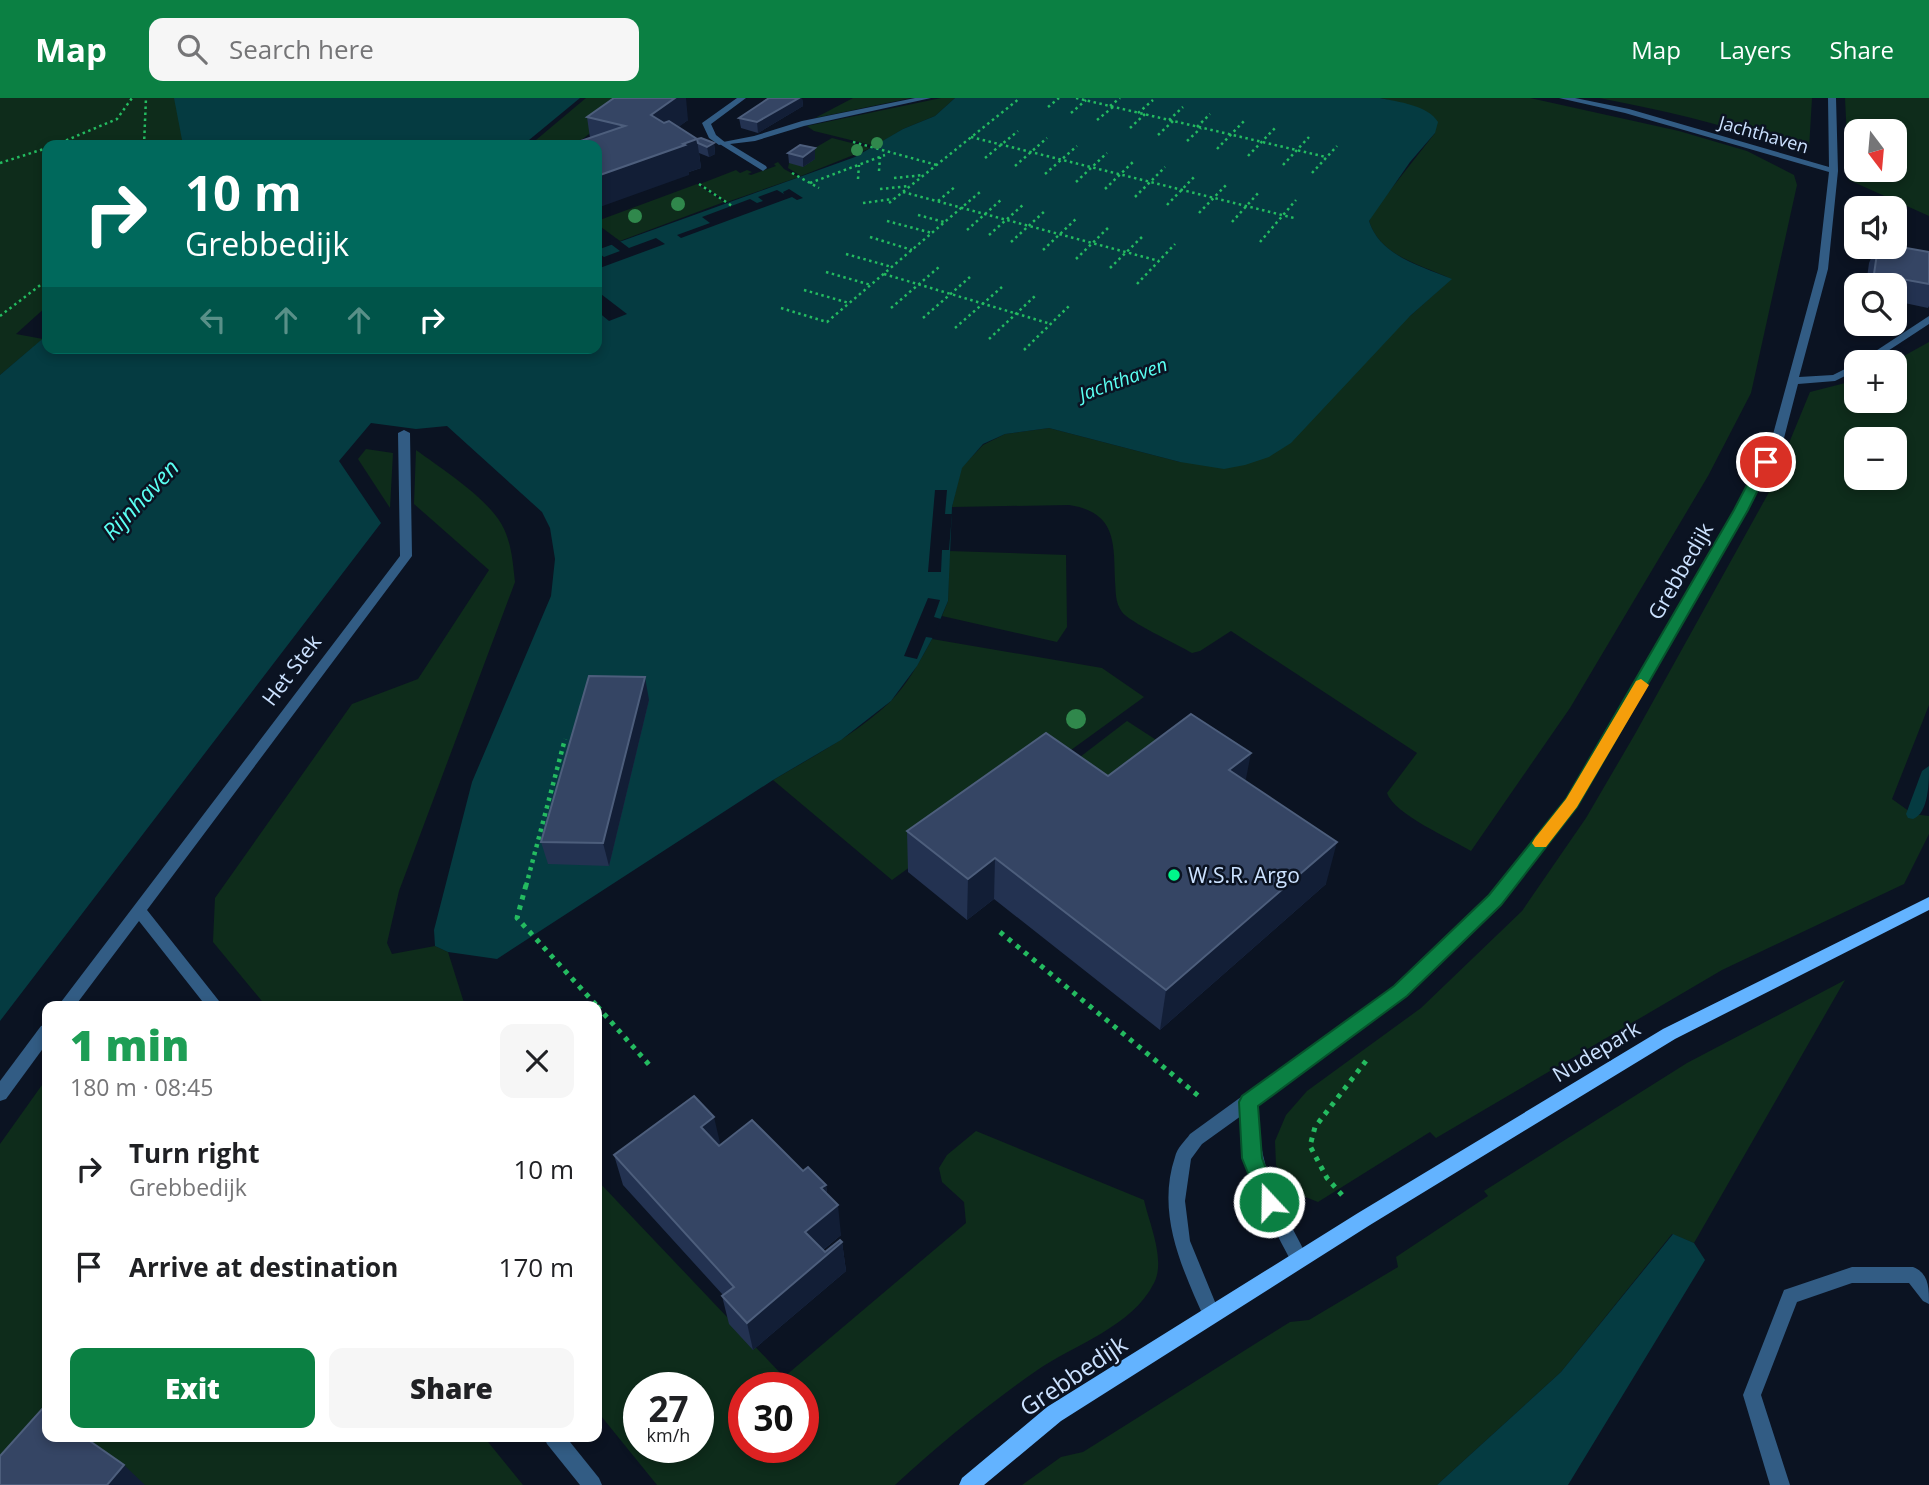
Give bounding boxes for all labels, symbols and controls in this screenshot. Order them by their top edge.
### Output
search box [149,18,639,81]
text: Map [35,27,107,72]
icon: search [173,30,211,68]
text: Search here [229,31,374,67]
text: Map [1631,33,1681,66]
text: Layers [1719,33,1792,66]
text: Share [1830,33,1894,66]
street label: Jachthaven [1715,109,1812,158]
north arrow [1844,119,1908,182]
map controls [1844,119,1907,490]
text: 10 m [185,159,302,225]
icon: right [70,168,161,259]
button: sound [1844,196,1907,259]
text: Grebbedijk [185,222,349,265]
button: search [1844,273,1907,336]
icon: left [194,301,232,339]
icon: ahead [267,301,305,339]
icon: ahead [340,301,378,339]
icon: right [413,301,451,339]
button: + [1844,350,1907,413]
water label: Jachthaven [1072,351,1171,408]
button: − [1844,427,1907,490]
pin [1736,432,1796,492]
icon: arrive [1747,443,1785,481]
water label: Rijnhaven [94,452,186,546]
street label: Grebbedijk [1641,517,1719,625]
street label: Het Stek [255,629,327,711]
place label: W.S.R. Argo [1188,861,1300,889]
marker: W.S.R. Argo [1166,867,1182,883]
street label: Nudepark [1547,1014,1645,1088]
text: 1 min [70,1016,189,1073]
button: close [500,1024,574,1098]
text: 180 m · 08:45 [70,1071,213,1103]
text: Turn right [129,1135,260,1171]
icon: right [70,1150,108,1188]
text: 10 m [513,1151,574,1187]
position arrow [1232,1165,1306,1239]
text: Grebbedijk [129,1171,247,1203]
icon: arrive [70,1248,108,1286]
text: Arrive at destination [129,1249,398,1285]
text: 170 m [499,1249,574,1285]
street label: Grebbedijk [1013,1327,1134,1423]
button: Exit [70,1348,315,1428]
button: Share [329,1348,574,1428]
speed limit sign: 30 [728,1372,819,1463]
text: 27 [648,1385,689,1432]
text: km/h [647,1423,690,1447]

